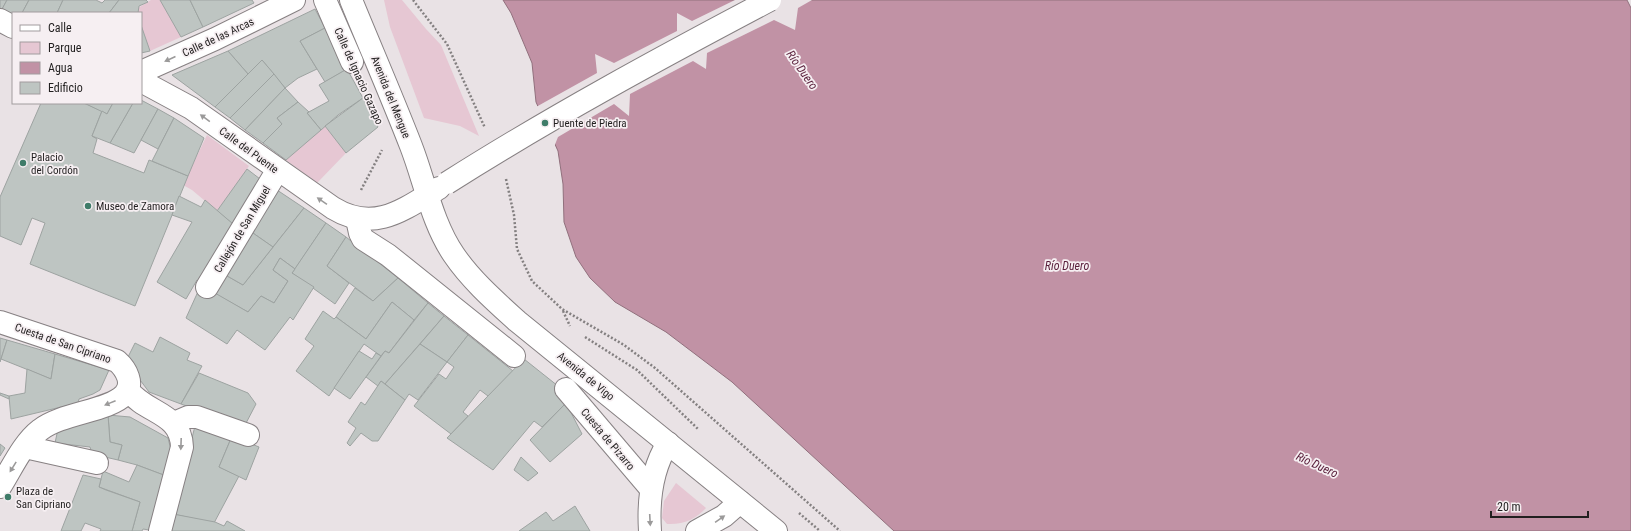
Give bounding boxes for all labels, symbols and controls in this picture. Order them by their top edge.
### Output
legend [12,12,142,104]
street label: Calle de las Arcas [180,15,256,60]
text: Calle [48,21,72,35]
street label: Calle de Ignacio Gazapo [331,26,386,127]
text: Parque [48,41,82,55]
water label: Río Duero [784,48,821,92]
street label: Avenida del Mengue [368,54,413,140]
one-way arrow [164,56,176,62]
text: Agua [48,61,73,75]
text: Edificio [48,81,83,95]
one-way arrow [199,114,210,122]
place label: Puente de Piedra [553,117,627,130]
marker: Puente de Piedra [540,118,550,128]
street label: Calle del Puente [216,125,281,176]
place label: Palacio del Cordón [31,151,78,177]
marker: Palacio del Cordón [18,158,28,168]
street label: Callejón de San Miguel [211,184,273,275]
one-way arrow [317,197,327,205]
place label: Museo de Zamora [96,200,174,213]
marker: Museo de Zamora [83,201,93,211]
water label: Río Duero [1045,259,1089,273]
street label: Cuesta de San Cipriano [13,321,113,366]
street label: Avenida de Vigo [554,349,617,404]
one-way arrow [104,400,116,406]
street label: Cuesta de Pizarro [578,406,638,473]
one-way arrow [178,438,184,451]
water label: Río Duero [1294,449,1340,481]
one-way arrow [9,461,16,473]
place label: Plaza de San Cipriano [16,485,71,511]
marker: Plaza de San Cipriano [3,492,13,502]
scale bar [1491,493,1588,519]
text: 20 m [1497,500,1521,514]
one-way arrow [646,514,653,526]
one-way arrow [715,515,726,523]

